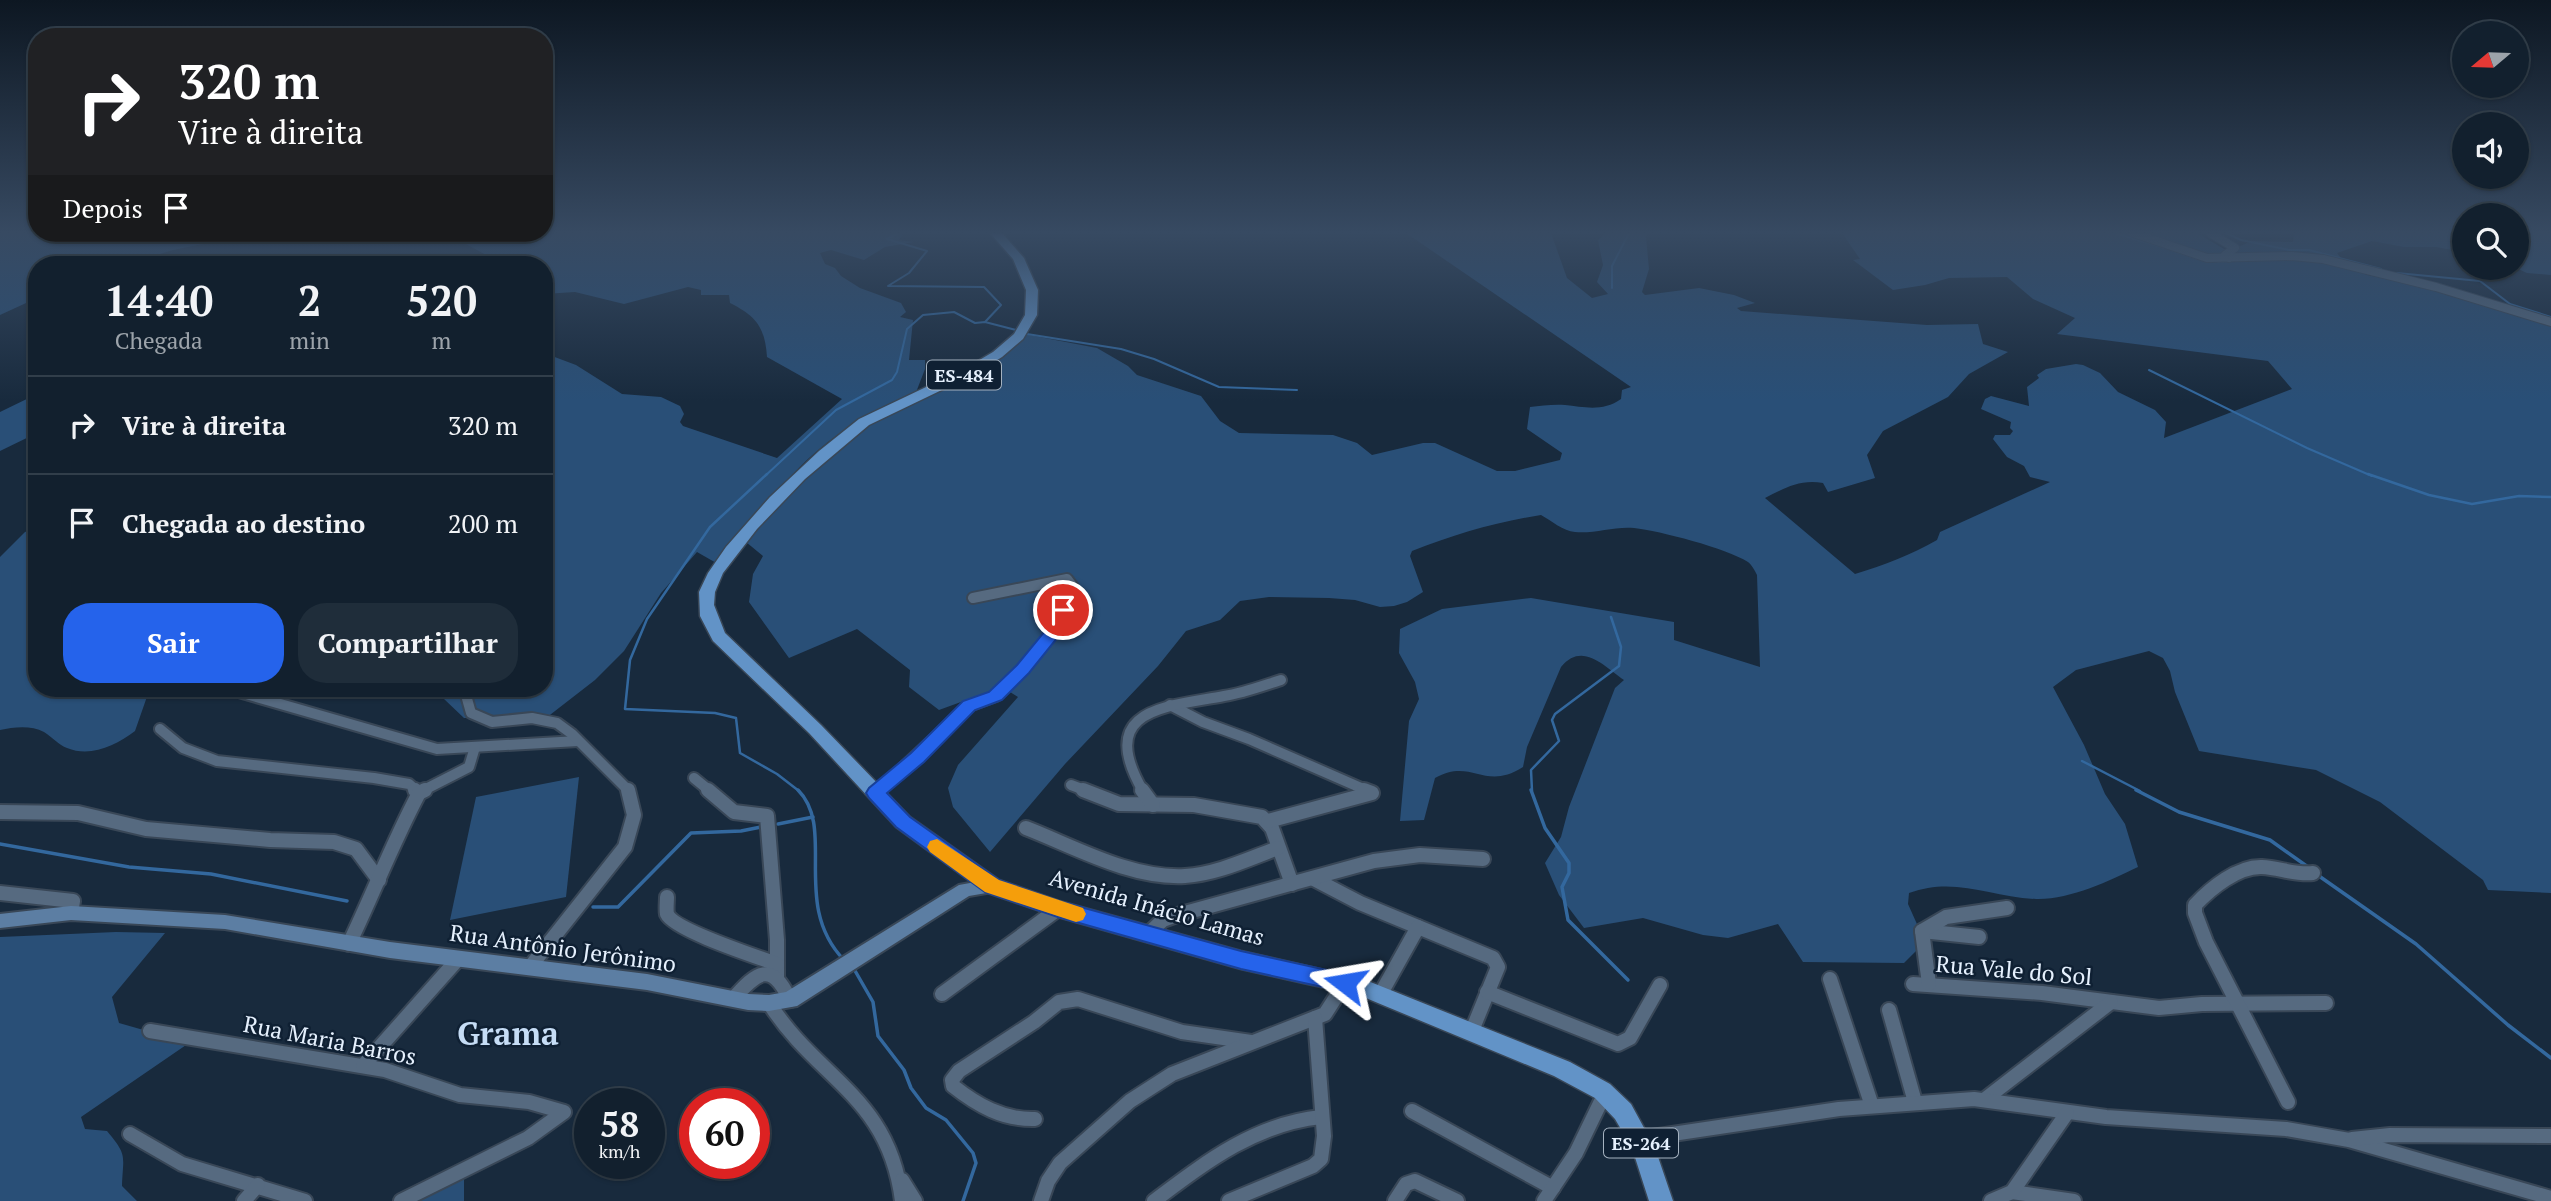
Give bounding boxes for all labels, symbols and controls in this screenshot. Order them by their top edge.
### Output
north arrow [2452,21,2529,98]
map controls [2452,21,2529,280]
text: 320 m [178,48,320,113]
icon: right [63,56,154,147]
text: Vire à direita [178,111,363,153]
button: sound [2452,112,2529,189]
icon: arrive [157,189,195,227]
text: Depois [63,191,143,225]
button: search [2452,203,2529,280]
text: 14:40 [104,272,213,328]
text: 2 [298,272,321,328]
text: 520 [406,272,477,328]
text: Chegada [115,325,203,356]
text: min [289,325,330,356]
text: m [431,325,451,356]
road number: ES-484 [927,360,1001,390]
icon: right [63,406,101,444]
text: Vire à direita [122,408,286,442]
text: 320 m [448,408,518,442]
icon: arrive [63,504,101,542]
text: Chegada ao destino [122,506,365,540]
text: 200 m [448,506,518,540]
pin [1033,580,1093,640]
icon: arrive [1044,591,1082,629]
button: Sair [63,603,284,683]
button: Compartilhar [298,603,518,683]
street label: Avenida Inácio Lamas [1046,861,1268,953]
street label: Rua Antônio Jerônimo [448,917,678,979]
position arrow [1308,946,1382,1020]
street label: Rua Vale do Sol [1934,948,2094,992]
street label: Rua Maria Barros [241,1008,419,1072]
district label: Grama [457,1012,559,1054]
speed limit sign: 60 [679,1088,770,1179]
text: 58 [600,1101,639,1147]
road number: ES-264 [1604,1128,1678,1158]
text: km/h [599,1139,640,1163]

